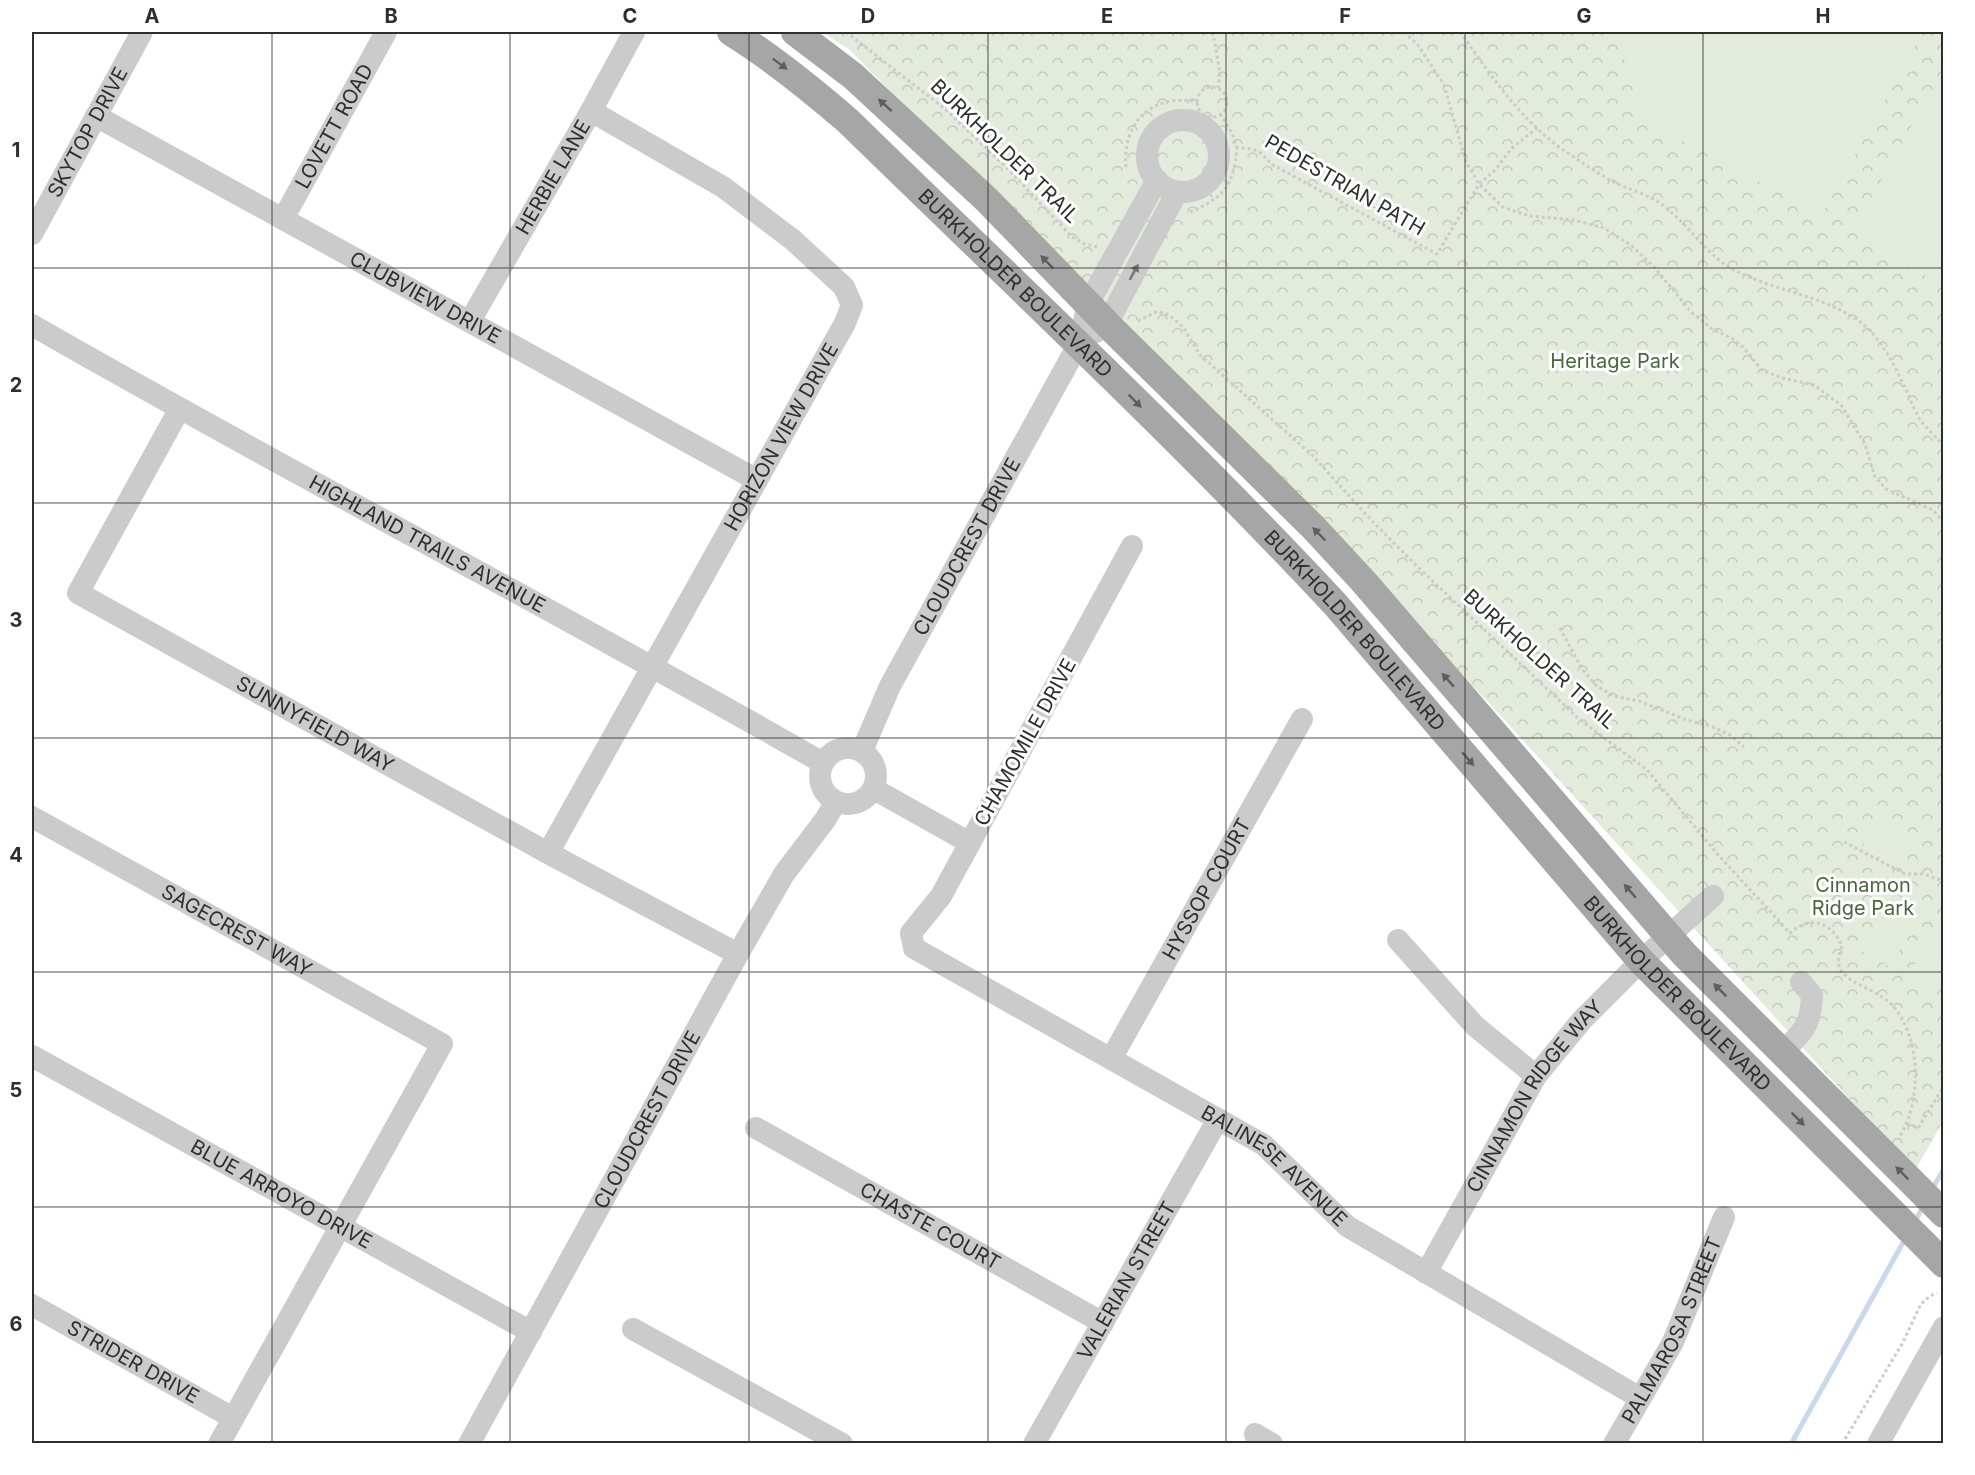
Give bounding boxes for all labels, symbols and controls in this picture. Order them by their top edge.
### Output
text: A [145,4,160,28]
text: B [384,4,398,28]
text: C [623,4,637,28]
text: D [861,4,875,28]
text: E [1101,4,1113,28]
text: F [1339,4,1351,28]
text: G [1576,4,1592,28]
text: H [1816,4,1830,28]
one-way arrow [772,58,787,70]
street label: LOVETT ROAD [290,60,378,193]
street label: SKYTOP DRIVE [42,63,133,201]
street label: BURKHOLDER TRAIL [926,74,1084,228]
one-way arrow [878,99,893,112]
street label: HERBIE LANE [510,116,595,239]
street label: PEDESTRIAN PATH [1261,129,1429,241]
text: 1 [12,138,20,162]
street label: BURKHOLDER BOULEVARD [913,184,1117,382]
street label: CLUBVIEW DRIVE [346,246,505,349]
one-way arrow [1041,255,1054,270]
one-way arrow [1129,264,1139,281]
street label: HORIZON VIEW DRIVE [719,339,843,535]
park label: Heritage Park [1550,349,1680,373]
text: 2 [10,373,22,397]
one-way arrow [1127,393,1141,407]
street label: CLOUDCREST DRIVE [908,453,1026,640]
street label: HIGHLAND TRAILS AVENUE [305,470,550,618]
street label: BURKHOLDER BOULEVARD [1259,525,1450,736]
one-way arrow [1312,527,1326,542]
street label: BURKHOLDER TRAIL [1459,584,1621,734]
text: 3 [10,608,22,632]
street label: CHAMOMILE DRIVE [969,654,1081,830]
street label: SUNNYFIELD WAY [232,671,399,778]
one-way arrow [1442,673,1455,688]
one-way arrow [1461,751,1474,766]
street label: HYSSOP COURT [1157,814,1256,964]
text: 4 [9,843,23,867]
park label: Cinnamon Ridge Park [1812,873,1914,920]
street label: SAGECREST WAY [157,879,317,982]
one-way arrow [1624,884,1637,899]
street label: BURKHOLDER BOULEVARD [1579,891,1776,1096]
one-way arrow [1713,983,1727,998]
street label: CINNAMON RIDGE WAY [1461,994,1608,1197]
street label: CLOUDCREST DRIVE [589,1026,706,1213]
text: 5 [10,1078,22,1102]
street label: BALINESE AVENUE [1197,1100,1352,1231]
one-way arrow [1790,1111,1804,1125]
street label: BLUE ARROYO DRIVE [187,1134,376,1254]
one-way arrow [1895,1166,1909,1180]
street label: CHASTE COURT [856,1177,1005,1275]
street label: VALERIAN STREET [1072,1197,1181,1364]
street label: PALMAROSA STREET [1617,1233,1727,1428]
text: 6 [10,1312,23,1336]
street label: STRIDER DRIVE [63,1315,203,1408]

